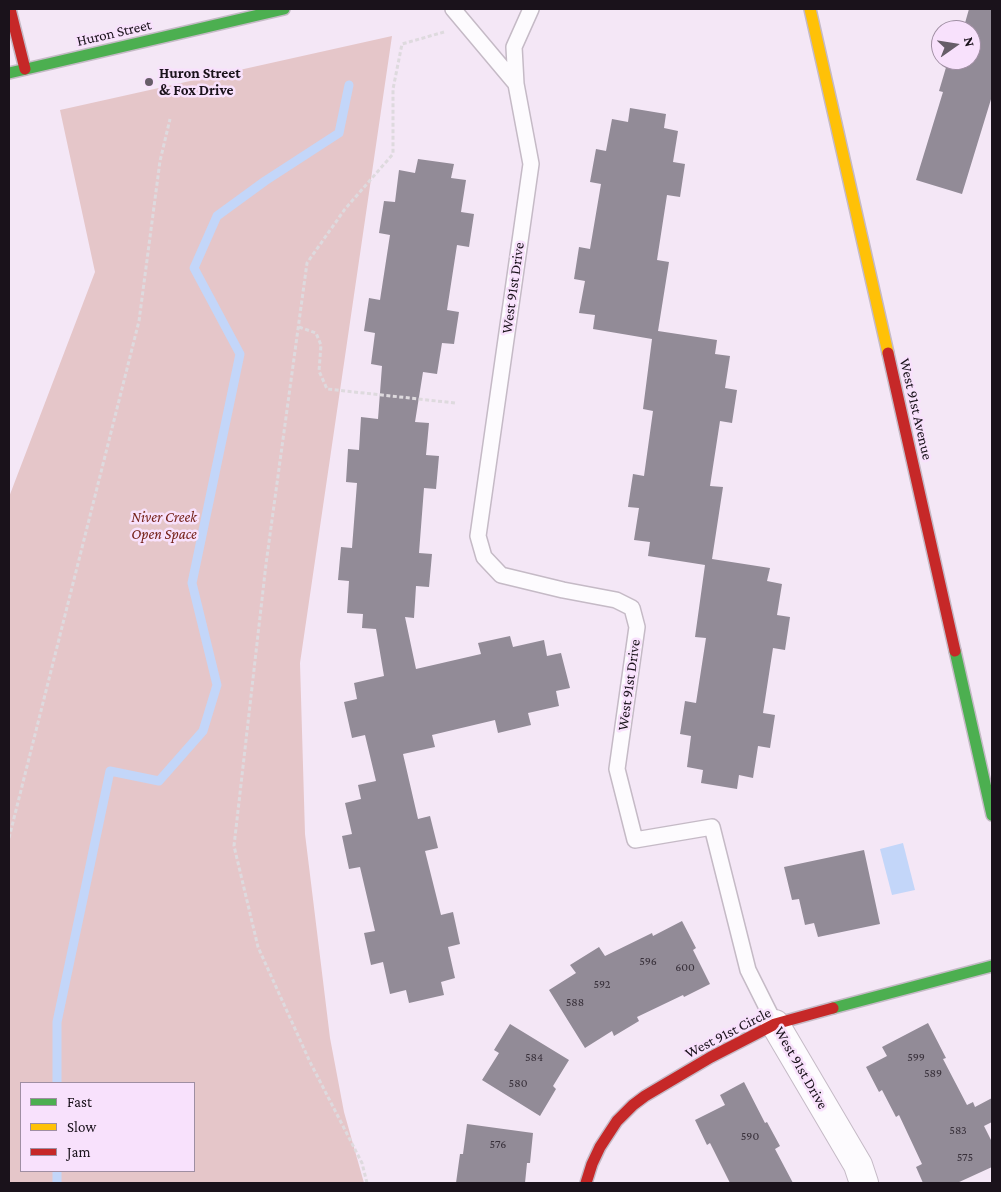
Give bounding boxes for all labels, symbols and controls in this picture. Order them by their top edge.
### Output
street label: Huron Street [75,16,153,50]
north arrow [931,20,981,70]
text: N [961,35,979,48]
place label: Huron Street & Fox Drive [159,64,241,99]
marker: Huron Street & Fox Drive [143,76,155,88]
street label: West 91st Drive [498,241,528,335]
street label: West 91st Avenue [896,356,936,462]
park label: Niver Creek Open Space [131,508,197,543]
street label: West 91st Drive [614,638,644,732]
house number: 596 [639,954,657,968]
house number: 600 [675,960,695,974]
house number: 592 [593,977,611,991]
house number: 588 [566,995,584,1009]
street label: West 91st Circle [682,1004,774,1062]
street label: West 91st Drive [770,1024,832,1112]
house number: 584 [525,1050,543,1064]
house number: 599 [907,1050,925,1064]
house number: 589 [924,1066,942,1080]
house number: 580 [509,1076,527,1090]
legend [20,1082,195,1172]
text: Fast [67,1094,92,1110]
text: Slow [67,1119,96,1135]
house number: 583 [949,1123,967,1137]
house number: 590 [741,1129,759,1143]
house number: 576 [490,1137,506,1151]
text: Jam [67,1144,90,1160]
house number: 575 [957,1150,973,1164]

